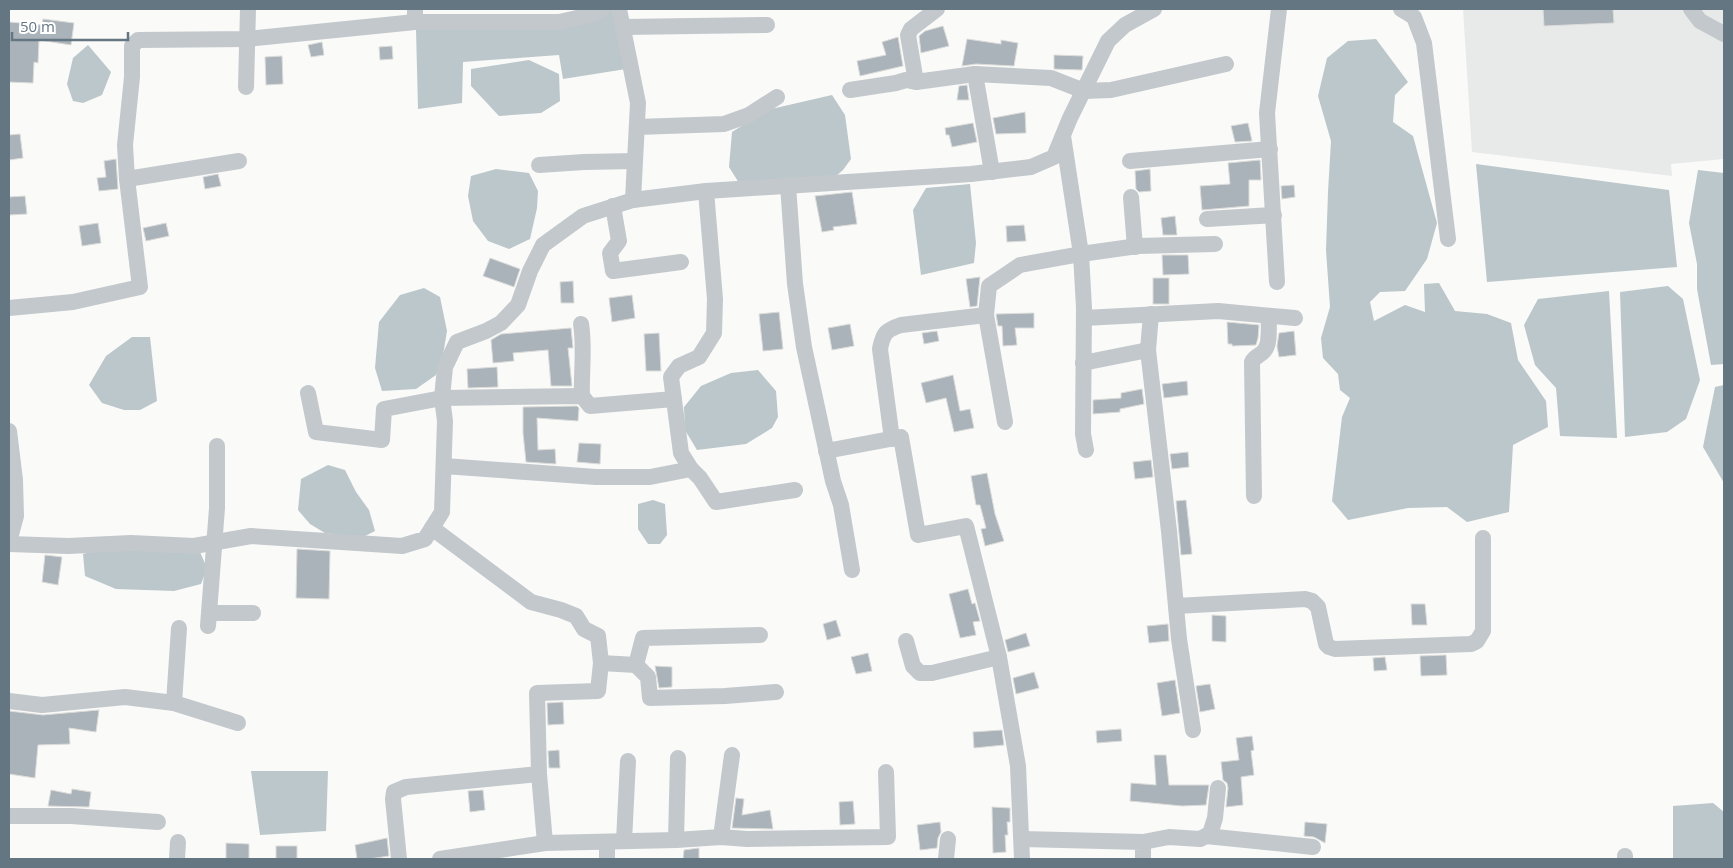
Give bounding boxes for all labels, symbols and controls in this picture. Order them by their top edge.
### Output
scale bar [12,10,129,42]
text: 50 m [20,16,55,36]

